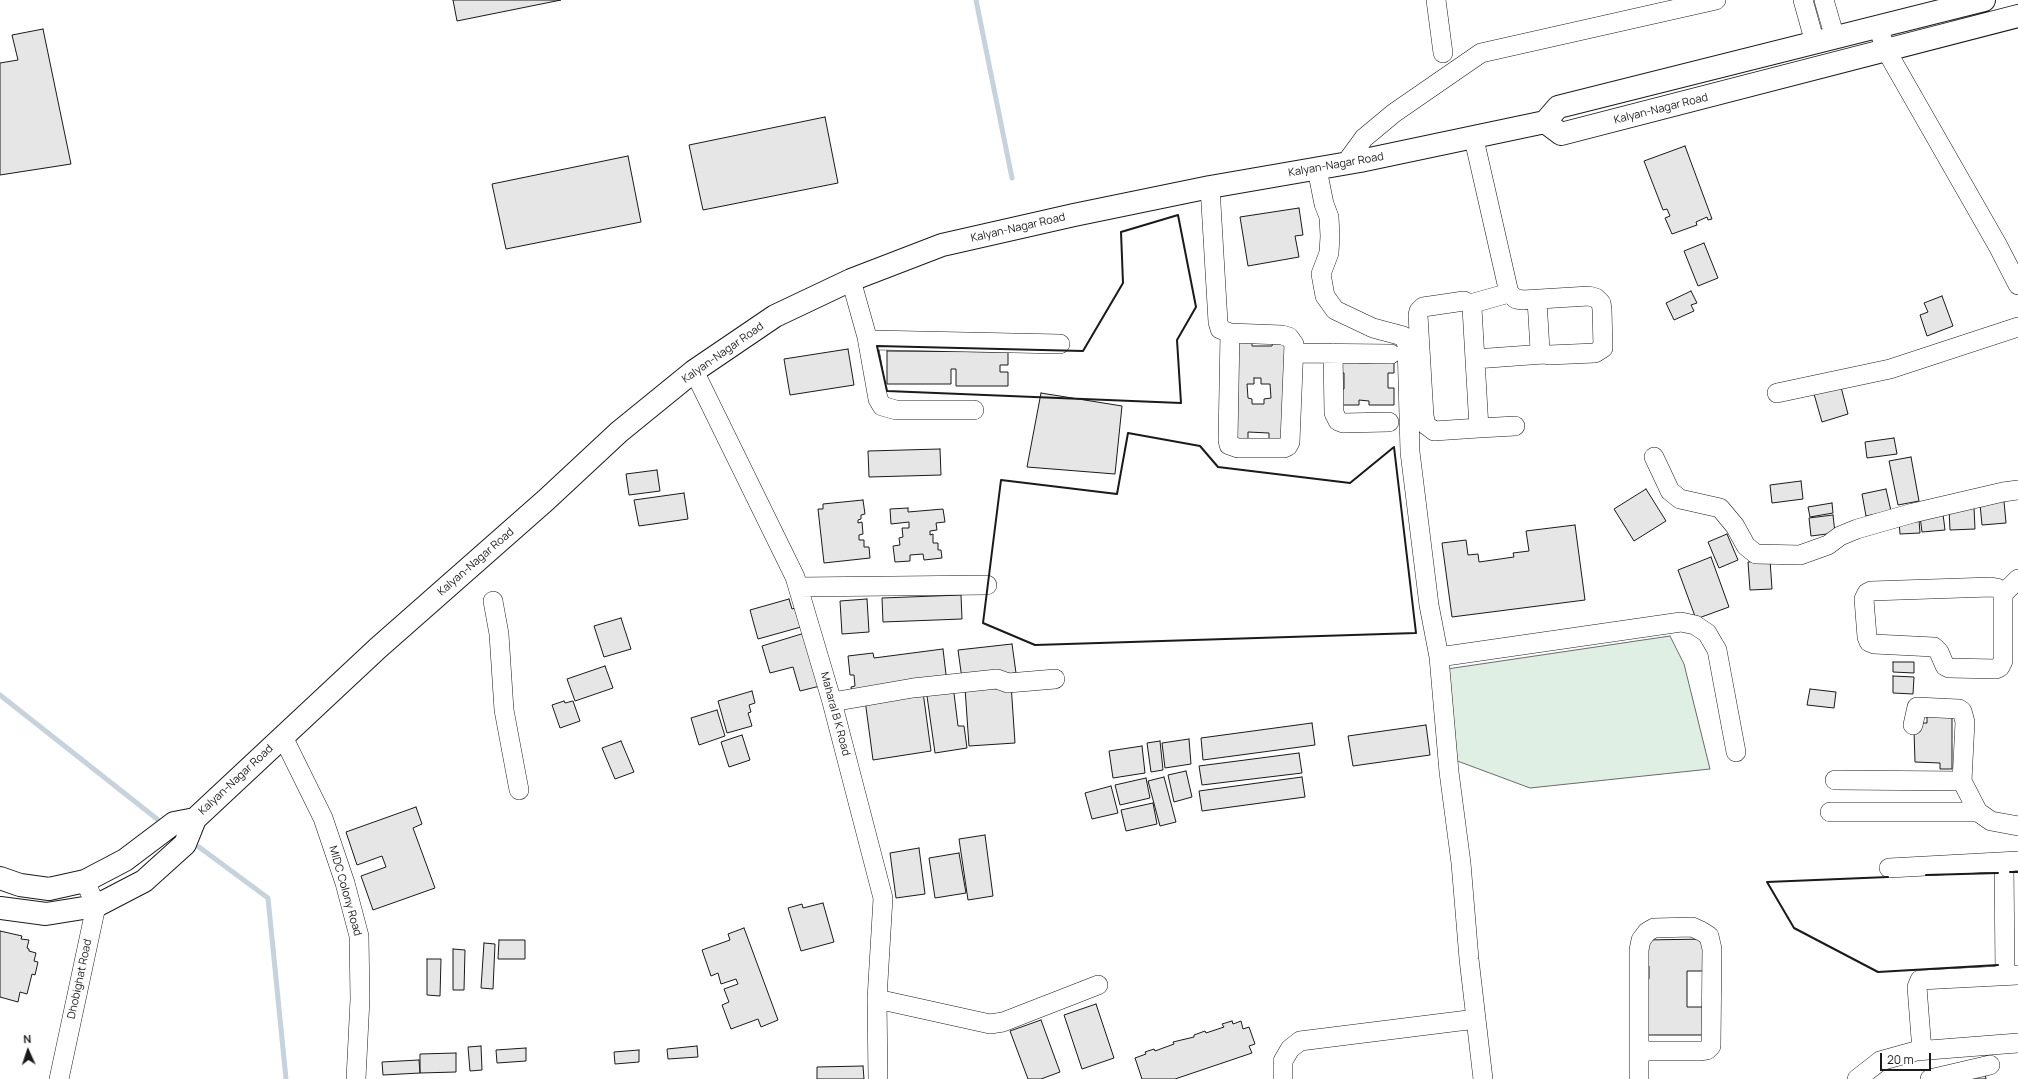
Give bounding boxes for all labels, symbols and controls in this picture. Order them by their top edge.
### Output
street label: Kalyan-Nagar Road [1613,91,1709,127]
street label: Kalyan-Nagar Road [1287,150,1385,180]
street label: Kalyan-Nagar Road [969,211,1067,245]
street label: Kalyan-Nagar Road [680,320,766,386]
street label: Kalyan-Nagar Road [435,525,517,599]
street label: Maharal B K Road [817,671,853,757]
street label: Kalyan-Nagar Road [196,742,276,818]
street label: MIDC Colony Road [326,844,364,938]
street label: Dhobighat Road [65,938,95,1020]
north arrow [8,1031,48,1071]
text: N [23,1031,32,1046]
scale bar [1882,1045,1933,1071]
text: 20 m [1887,1051,1914,1068]

